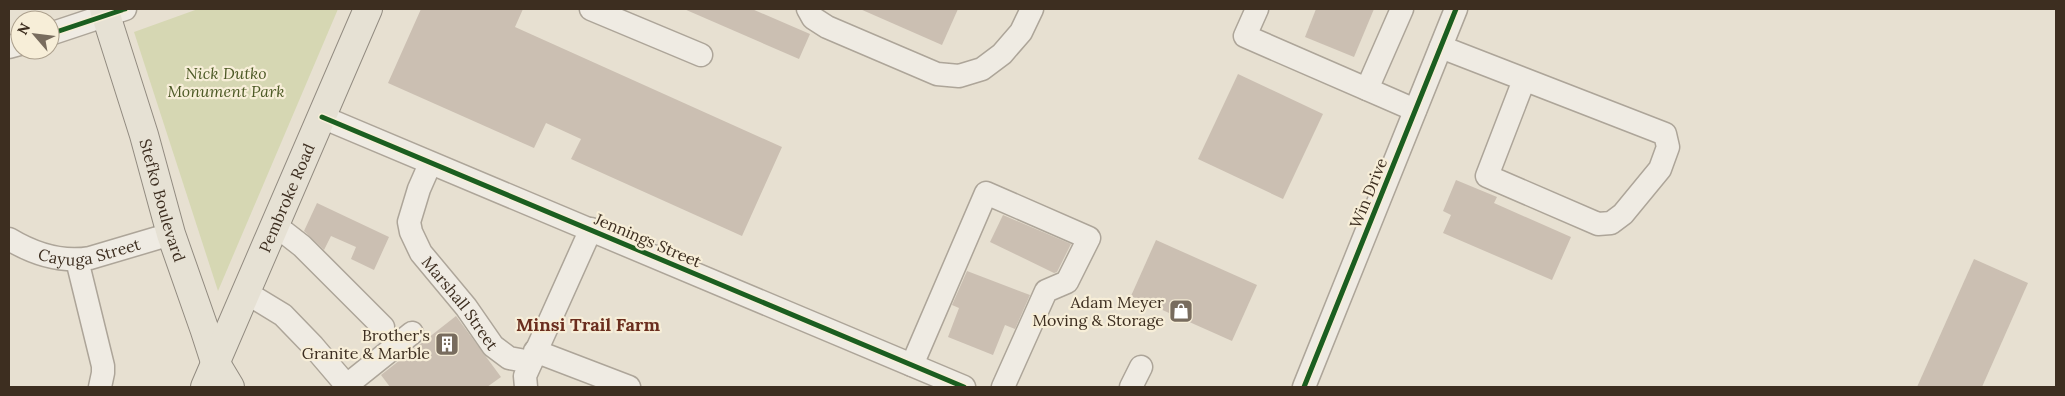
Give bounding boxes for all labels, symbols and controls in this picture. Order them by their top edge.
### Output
north arrow [10,10,60,60]
text: N [13,20,34,38]
park label: Nick Dutko Monument Park [167,63,285,101]
street label: Stefko Boulevard [136,137,190,265]
street label: Pembroke Road [254,140,319,255]
street label: Win Drive [1345,155,1391,231]
street label: Jennings Street [591,208,705,272]
street label: Cayuga Street [36,233,143,270]
street label: Marshall Street [418,252,503,355]
place label: Adam Meyer Moving & Storage [1032,292,1164,330]
shop icon: Adam Meyer Moving & Storage [1168,298,1194,324]
district label: Minsi Trail Farm [516,313,660,336]
place label: Brother's Granite & Marble [302,325,430,363]
building icon: Brother's Granite & Marble [434,331,460,357]

